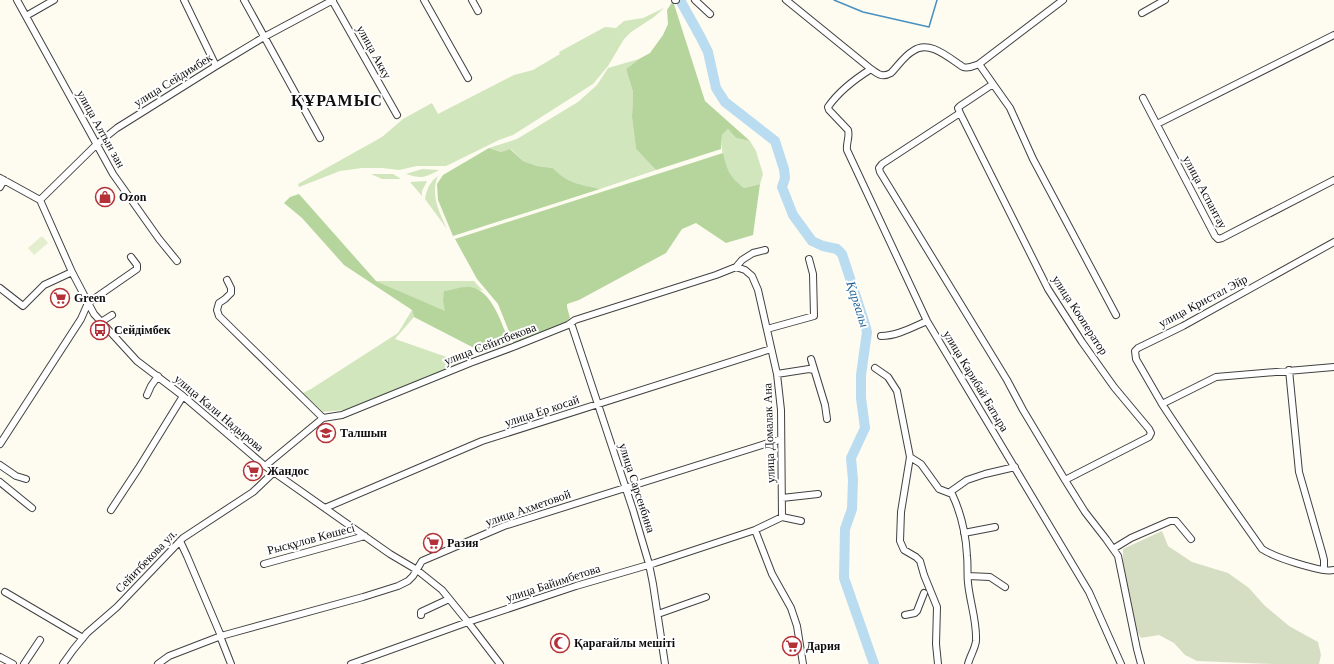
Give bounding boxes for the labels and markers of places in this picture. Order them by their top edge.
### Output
shop icon: Ozon [94,186,116,208]
place label: Ozon [119,190,147,204]
supermarket icon: Green [49,287,71,309]
place label: Green [74,291,106,305]
bus stop icon: Сейдімбек [89,319,111,341]
place label: Сейдімбек [114,323,171,337]
school or university icon: Талшын [315,422,337,444]
place label: Талшын [340,426,387,440]
supermarket icon: Жандос [242,460,264,482]
place label: Жандос [267,464,310,478]
supermarket icon: Разия [422,532,444,554]
place label: Разия [447,536,479,550]
mosque icon: Қарағайлы мешіті [549,632,571,654]
supermarket icon: Дария [781,635,803,657]
place label: Қарағайлы мешіті [574,636,676,650]
place label: Дария [806,639,841,653]

